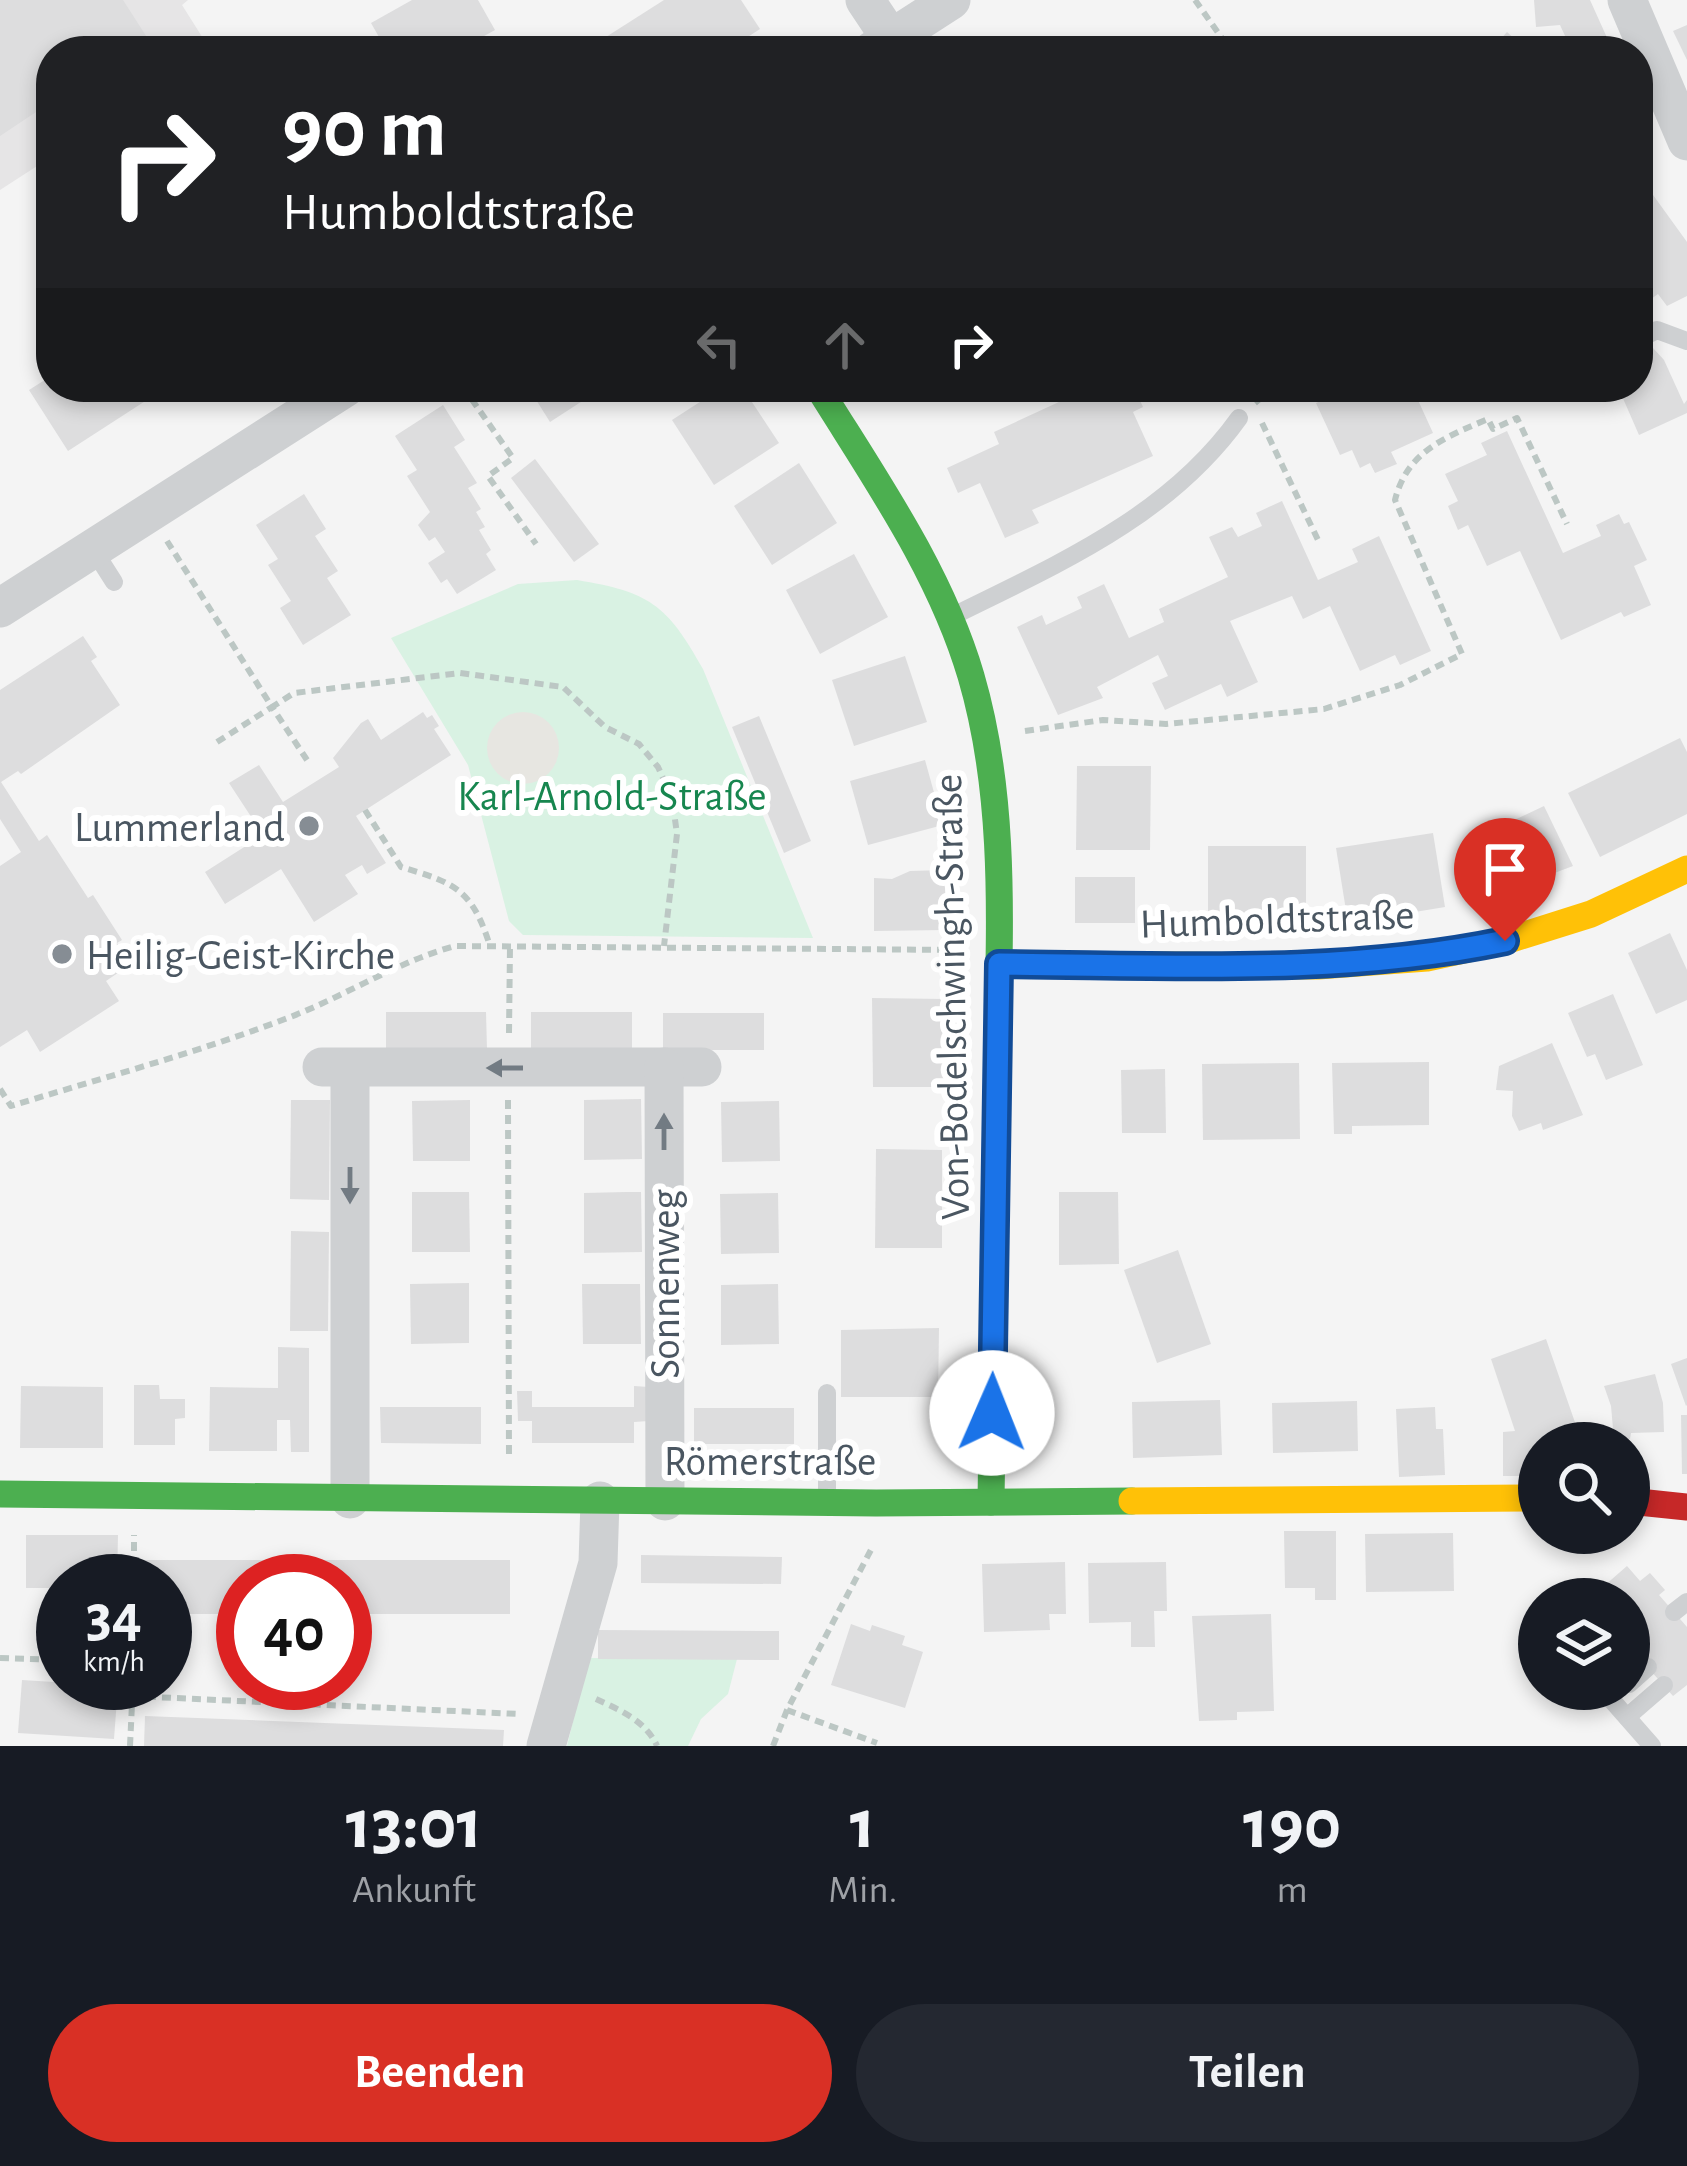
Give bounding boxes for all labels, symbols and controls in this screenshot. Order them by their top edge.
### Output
icon: right [84,84,240,240]
text: 90 m [282,88,447,172]
text: Humboldtstraße [282,186,635,240]
icon: left [686,312,752,378]
icon: ahead [812,312,878,378]
icon: right [938,312,1004,378]
street label: Von-Bodelschwingh-Straße [927,774,977,1220]
park label: Karl-Arnold-Straße [457,776,767,818]
place label: Lummerland [74,807,285,849]
marker: Lummerland [296,813,322,839]
pin [1454,818,1556,941]
icon: arrive [1472,836,1538,902]
street label: Humboldtstraße [1139,894,1415,946]
place label: Heilig-Geist-Kirche [86,935,395,977]
marker: Heilig-Geist-Kirche [49,941,75,967]
one-way arrow [485,1058,523,1078]
one-way arrow [654,1112,674,1150]
one-way arrow [340,1167,360,1205]
street label: Sonnenweg [645,1189,687,1379]
position arrow [929,1350,1055,1476]
map controls [1518,1422,1650,1710]
button: search [1518,1422,1650,1554]
street label: Römerstraße [664,1441,876,1483]
speed limit sign: 40 [216,1554,372,1710]
button: layers [1518,1578,1650,1710]
text: 34 [86,1587,142,1647]
text: km/h [83,1647,145,1677]
text: 13:01 [346,1789,483,1861]
text: 1 [850,1789,876,1861]
text: 190 [1243,1789,1341,1861]
text: Ankunft [352,1871,476,1910]
text: Min. [828,1871,897,1910]
text: m [1277,1871,1308,1910]
button: Beenden [48,2004,832,2142]
button: Teilen [856,2004,1639,2142]

